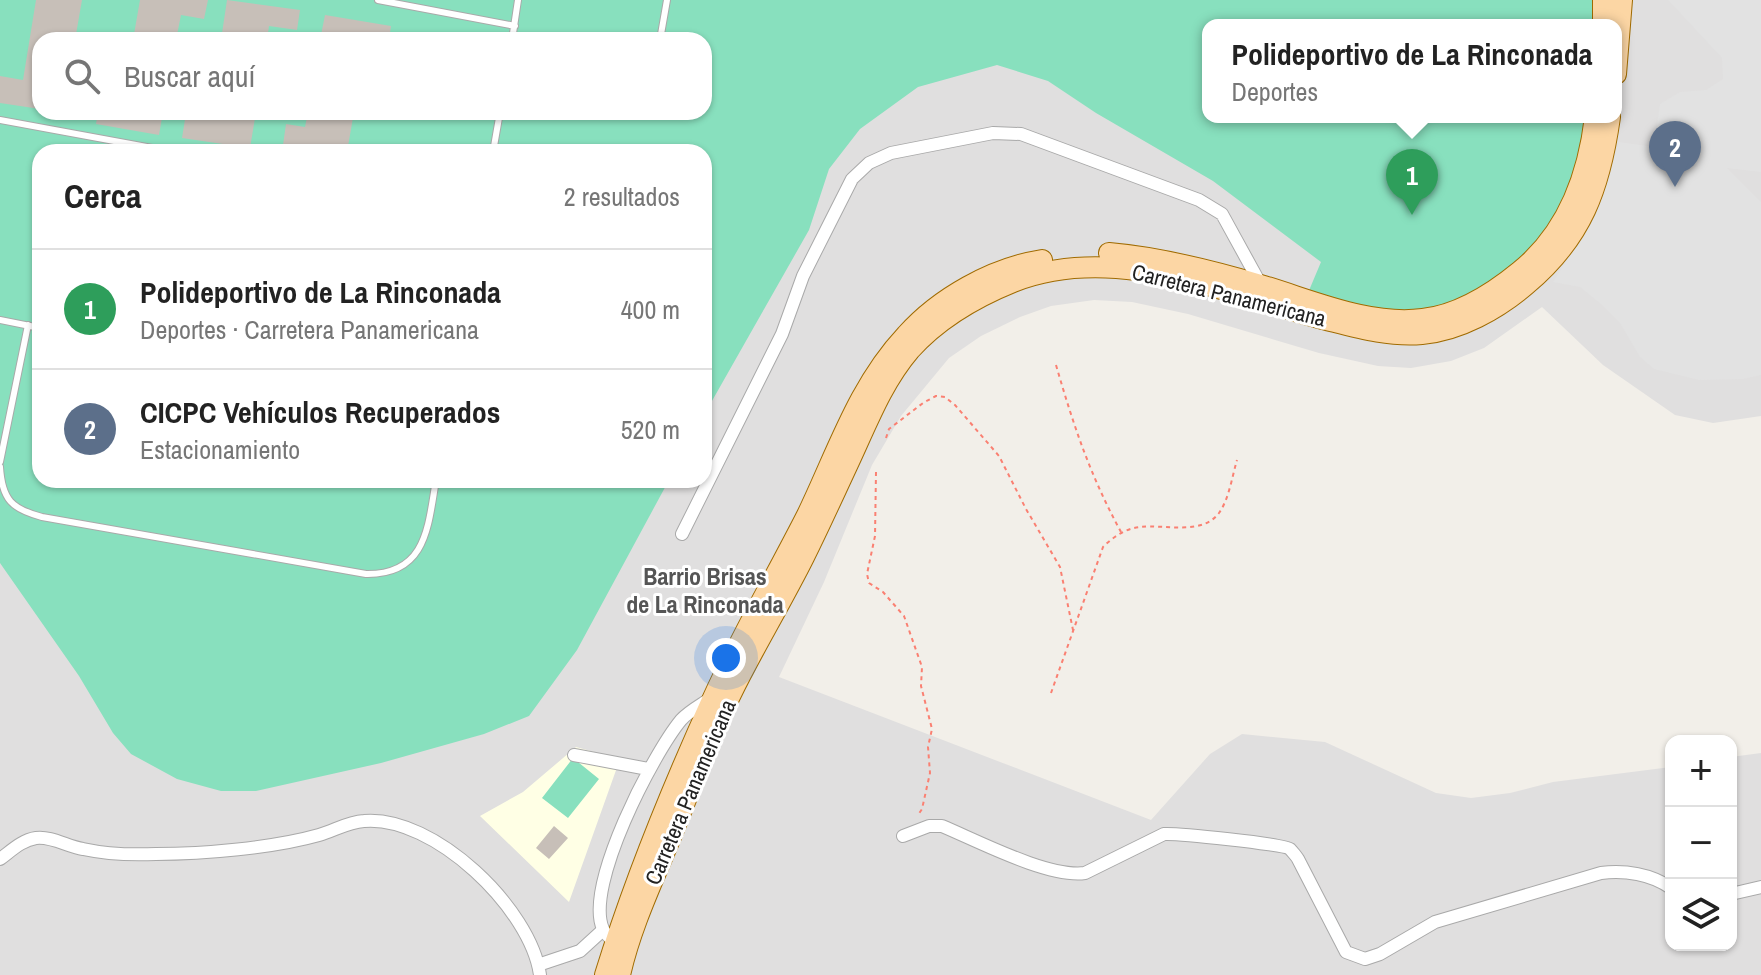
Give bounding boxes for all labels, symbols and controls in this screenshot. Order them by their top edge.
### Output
popup [1202,19,1622,123]
search box [32,32,712,120]
text: Polideportivo de La Rinconada [1232,34,1592,74]
icon: search [60,54,104,98]
text: Buscar aquí [124,56,255,96]
text: Deportes [1232,74,1318,109]
pin: 2 [1649,121,1701,187]
pin: 1 [1386,149,1438,215]
text: Cerca [64,173,142,219]
text: 2 resultados [564,179,680,214]
street label: Carretera Panamericana [1129,256,1329,334]
text: Polideportivo de La Rinconada [140,272,501,312]
text: 1 [84,292,96,327]
text: 400 m [621,292,680,327]
text: Deportes · Carretera Panamericana [140,312,479,347]
text: CICPC Vehículos Recuperados [140,392,500,432]
text: 2 [84,412,96,447]
text: 520 m [621,412,680,447]
text: Estacionamiento [140,432,300,467]
district label: Barrio Brisas de La Rinconada [626,560,784,620]
your location [706,638,746,678]
street label: Carretera Panamericana [637,695,743,889]
map controls [1665,735,1737,951]
button: + [1665,735,1737,807]
button: − [1665,807,1737,879]
button: layers [1665,879,1737,951]

